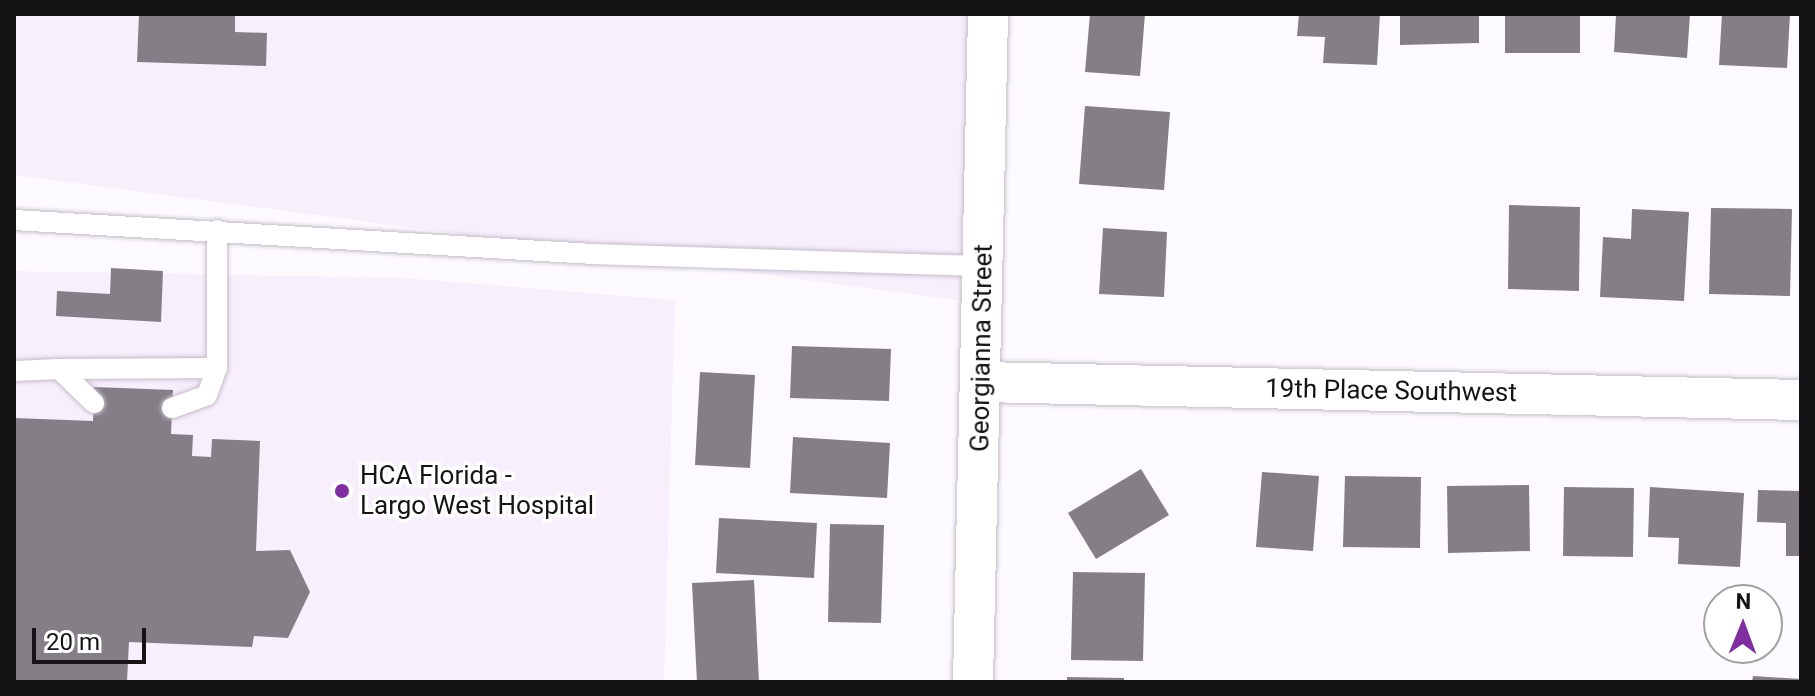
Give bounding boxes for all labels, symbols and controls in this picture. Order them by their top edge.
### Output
street label: Georgianna Street [965,244,999,452]
street label: 19th Place Southwest [1265,373,1517,409]
place label: HCA Florida - Largo West Hospital [360,460,594,522]
marker: HCA Florida - Largo West Hospital [331,480,353,502]
north arrow [1703,584,1783,664]
text: N [1735,589,1751,614]
scale bar [36,612,150,662]
text: 20 m [46,628,100,656]

